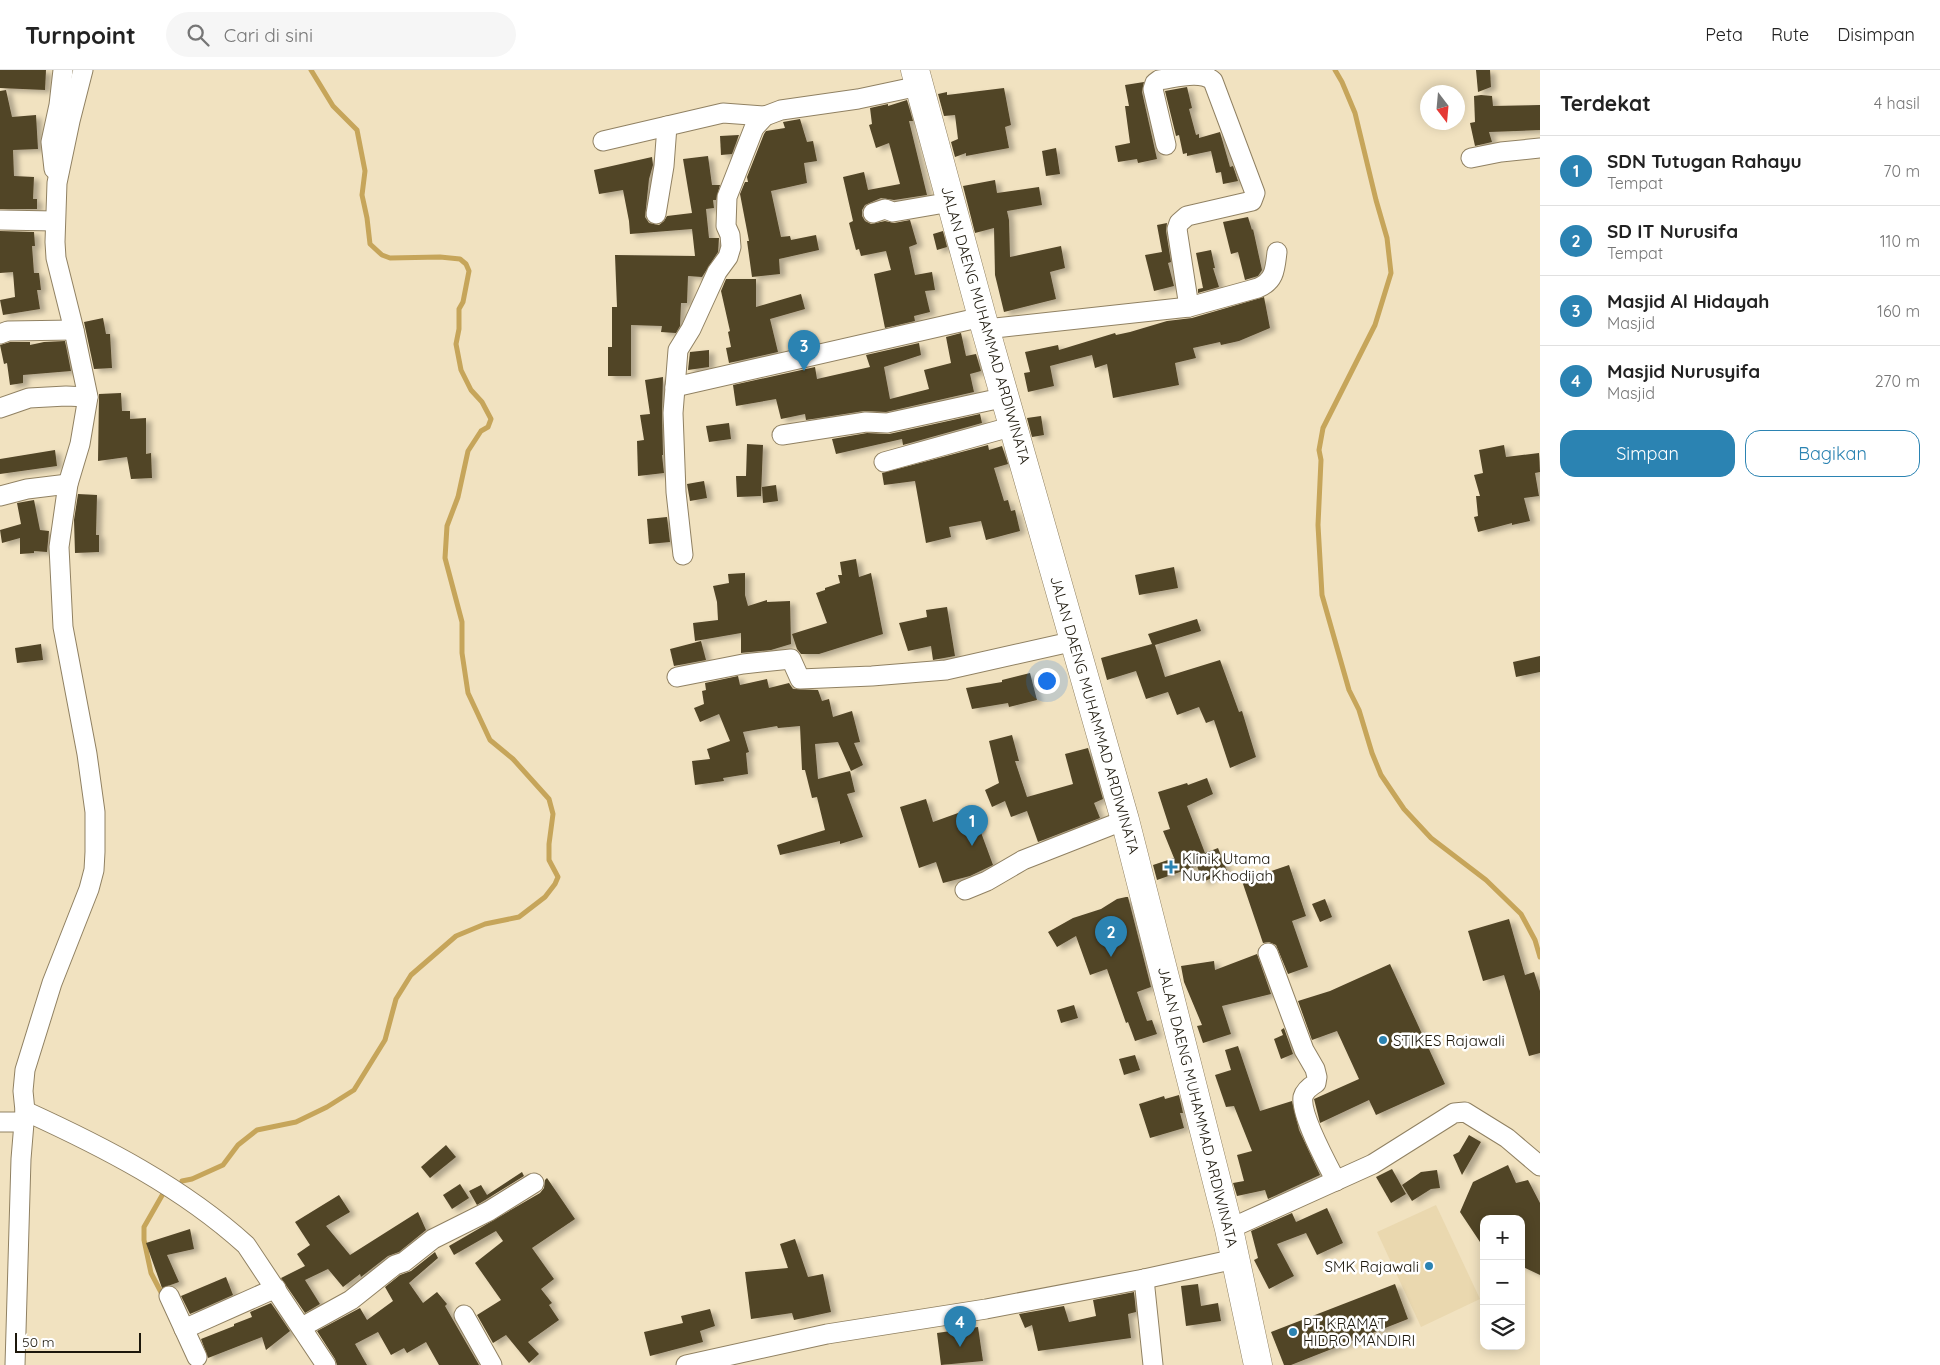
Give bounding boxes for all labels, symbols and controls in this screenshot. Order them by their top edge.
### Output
search box [166,12,516,57]
text: Turnpoint [25,20,136,50]
icon: search [184,21,212,49]
text: Cari di sini [224,23,313,47]
text: Peta [1705,23,1743,46]
text: Rute [1771,23,1809,46]
text: Disimpan [1837,23,1915,46]
north arrow [1420,85,1465,130]
text: Terdekat [1560,90,1651,116]
text: 4 hasil [1874,93,1920,113]
text: SDN Tutugan Rahayu [1607,149,1802,173]
text: 1 [1573,161,1579,181]
text: 70 m [1883,161,1920,181]
text: Tempat [1607,173,1663,193]
street label: JALAN DAENG MUHAMMAD ARDIWINATA [937,184,1035,467]
text: SD IT Nurusifa [1607,219,1738,243]
text: 2 [1571,231,1581,251]
text: 110 m [1880,231,1920,251]
text: Tempat [1607,243,1663,263]
text: Masjid Al Hidayah [1607,289,1769,313]
text: 3 [1572,301,1580,321]
text: 160 m [1877,301,1920,321]
text: Masjid [1607,313,1655,333]
pin: 3 [788,330,820,371]
text: Masjid Nurusyifa [1607,359,1760,383]
text: 4 [1571,371,1581,391]
text: 270 m [1875,371,1920,391]
text: Masjid [1607,383,1655,403]
button: Simpan [1560,430,1735,477]
button: Bagikan [1745,430,1920,477]
street label: JALAN DAENG MUHAMMAD ARDIWINATA [1046,574,1144,857]
your location [1034,668,1060,694]
pin: 1 [956,805,988,846]
place label: Klinik Utama Nur Khodijah [1182,849,1273,885]
marker: Klinik Utama Nur Khodijah [1164,860,1178,874]
pin: 2 [1095,916,1127,957]
street label: JALAN DAENG MUHAMMAD ARDIWINATA [1154,965,1242,1250]
place label: STIKES Rajawali [1393,1031,1505,1050]
marker: STIKES Rajawali [1377,1034,1389,1046]
map controls [1480,1215,1525,1350]
button: + [1480,1215,1525,1260]
place label: SMK Rajawali [1325,1257,1419,1276]
marker: SMK Rajawali [1423,1260,1435,1272]
button: − [1480,1260,1525,1305]
button: layers [1480,1305,1525,1350]
pin: 4 [944,1306,976,1347]
place label: PT. KRAMAT HIDRO MANDIRI [1303,1314,1415,1350]
marker: PT. KRAMAT HIDRO MANDIRI [1287,1326,1299,1338]
scale bar [15,1330,141,1353]
text: 50 m [22,1333,55,1351]

